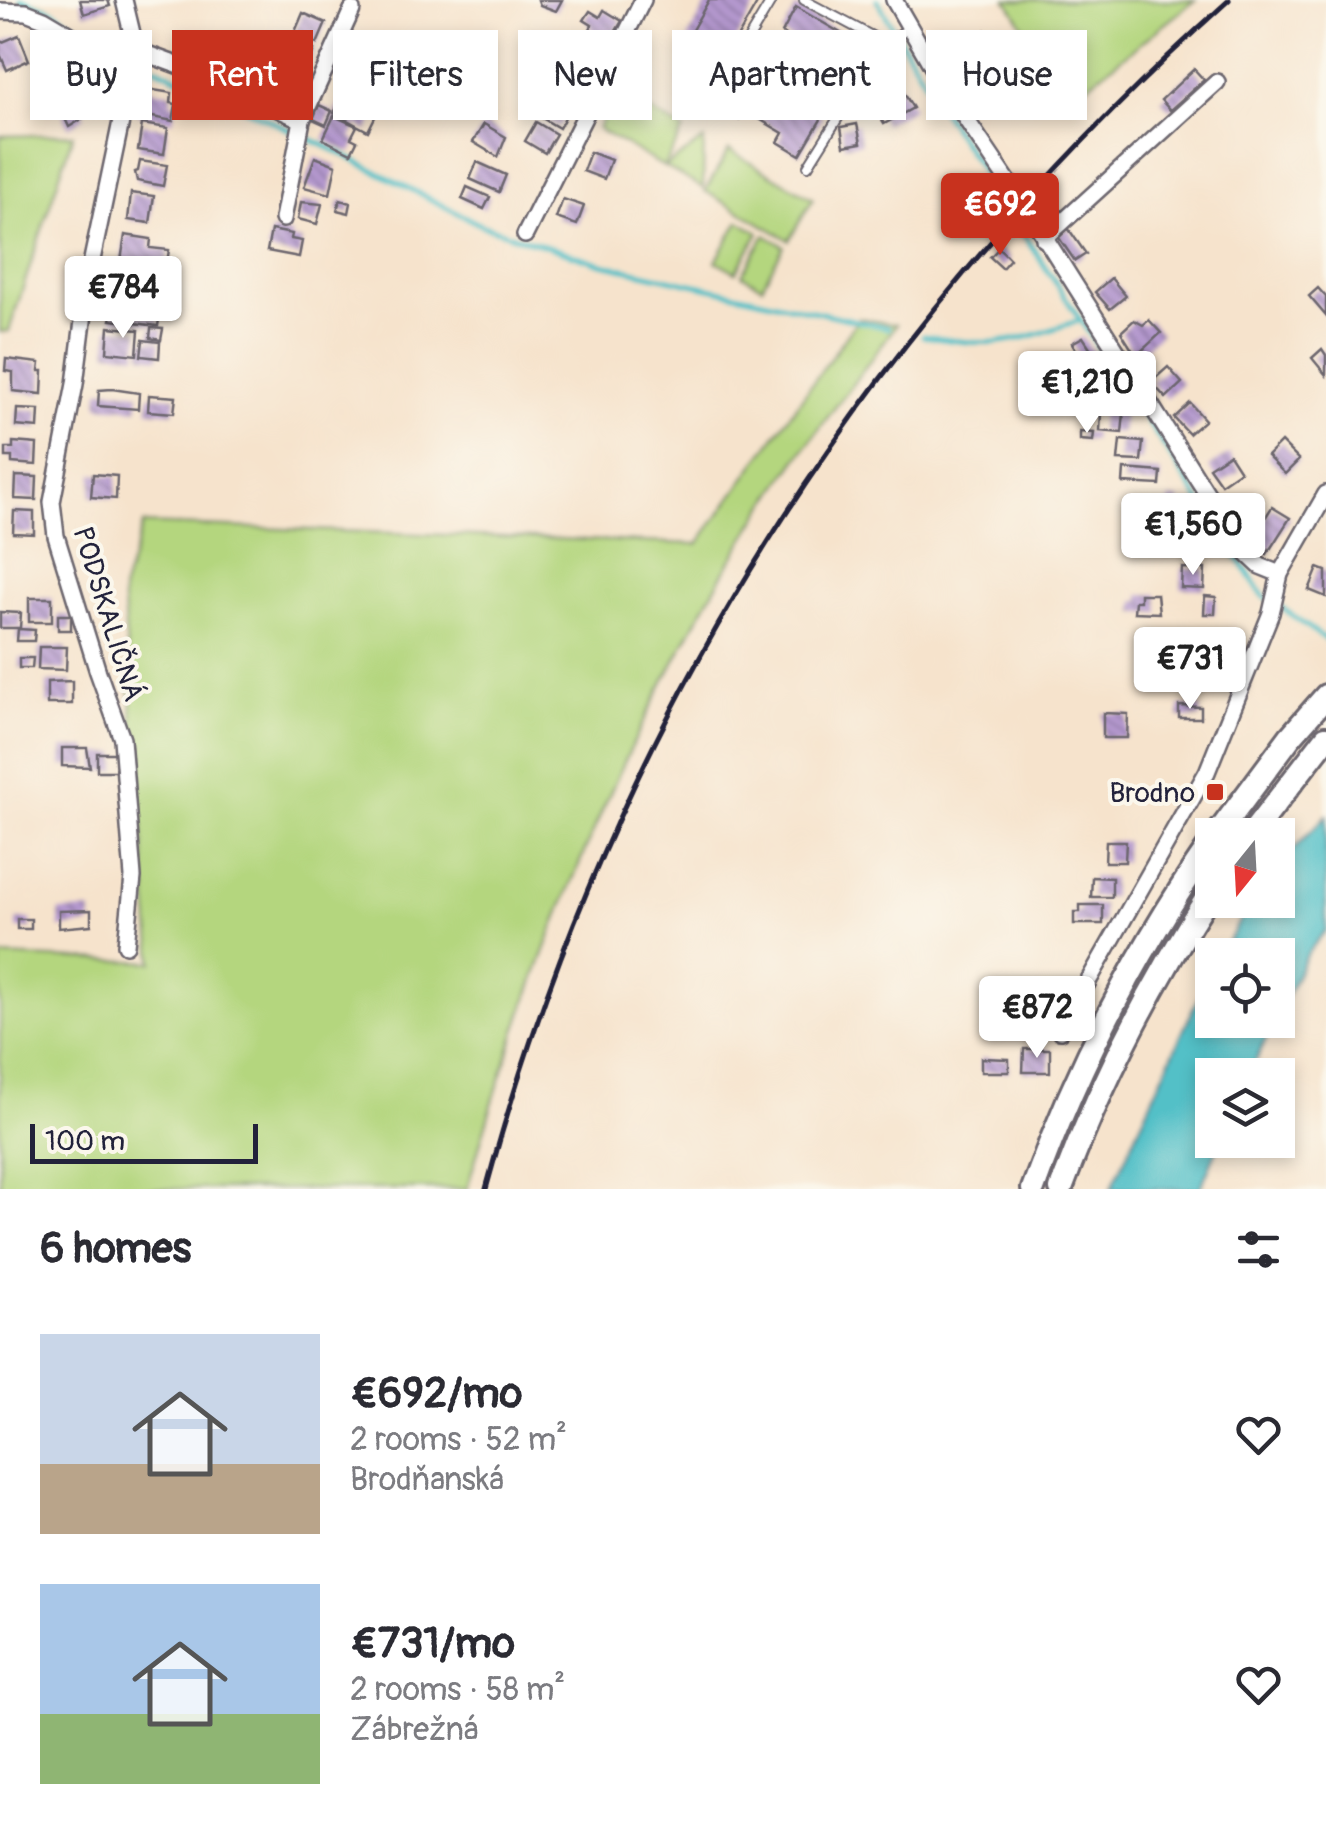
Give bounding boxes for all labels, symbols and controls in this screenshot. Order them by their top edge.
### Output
chip: Buy [30,30,152,120]
chip: Rent [172,30,313,120]
chip: Filters [333,30,498,120]
chip: New [518,30,652,120]
chip: Apartment [672,30,906,120]
chip: House [926,30,1087,120]
pin: €692 [941,173,1059,258]
text: €692 [963,185,1037,225]
pin: €784 [64,256,182,341]
text: €784 [87,268,159,308]
pin: €1,210 [1006,351,1168,436]
text: €1,210 [1040,363,1134,403]
pin: €1,560 [1112,493,1274,578]
text: €1,560 [1143,505,1243,545]
street label: PODSKALIČNÁ [64,523,151,706]
pin: €731 [1131,627,1249,712]
text: €731 [1156,639,1224,679]
place label: Brodno [1109,776,1195,811]
marker: Brodno [1204,781,1226,803]
north arrow [1195,818,1295,918]
map controls [1195,818,1295,1158]
button: locate [1195,938,1295,1038]
pin: €872 [978,976,1096,1061]
text: €872 [1001,988,1073,1028]
button: layers [1195,1058,1295,1158]
scale bar [30,1119,258,1164]
text: 100 m [45,1124,125,1159]
icon: filters [1231,1222,1286,1277]
text: 6 homes [40,1223,191,1275]
text: €692/mo [350,1368,522,1420]
icon: home [120,1374,240,1494]
icon: heart [1231,1407,1286,1462]
text: 2 rooms · 52 m² [350,1420,567,1460]
text: Brodňanská [350,1460,504,1500]
text: €731/mo [350,1618,515,1670]
icon: home [120,1624,240,1744]
icon: heart [1231,1657,1286,1712]
text: 2 rooms · 58 m² [350,1670,565,1710]
text: Zábrežná [350,1710,479,1750]

